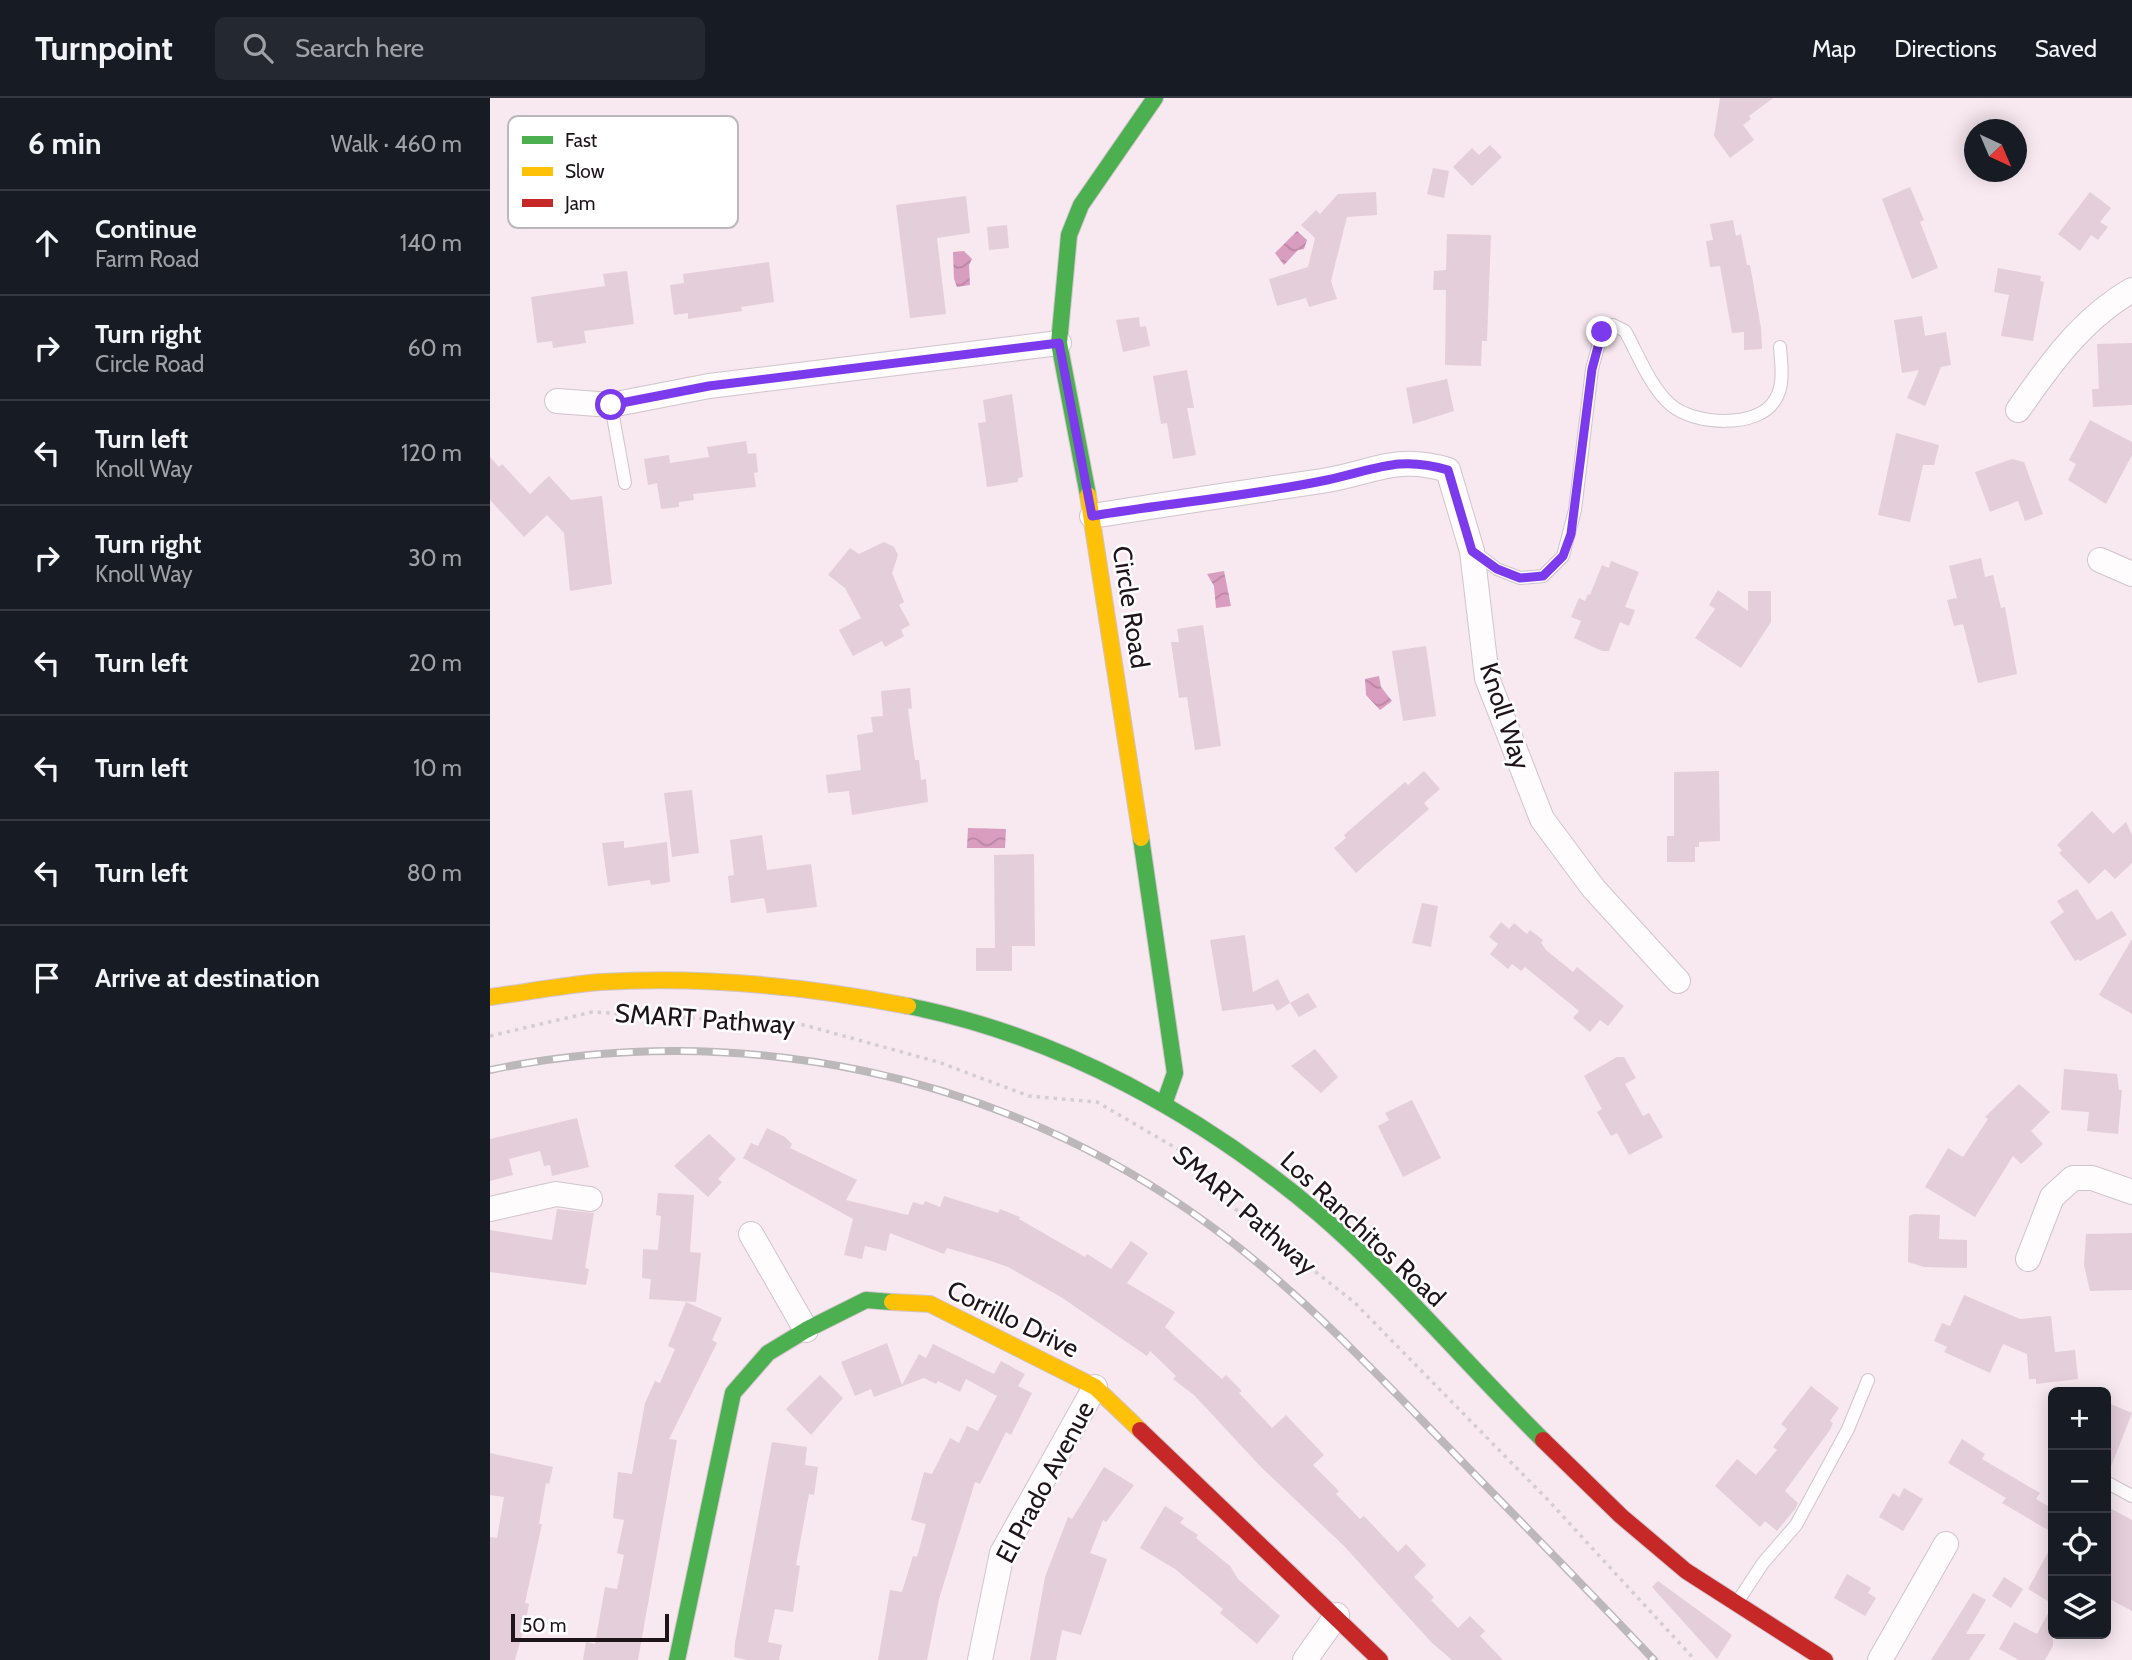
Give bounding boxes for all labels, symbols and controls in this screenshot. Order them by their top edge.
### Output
search box [215,17,705,80]
text: Turnpoint [35,28,173,68]
icon: search [239,29,277,67]
text: Search here [295,32,424,64]
text: Map [1812,34,1856,63]
text: Directions [1894,34,1997,63]
text: Saved [2035,34,2097,63]
legend [508,116,738,228]
north arrow [1964,119,2027,182]
text: 6 min [28,125,101,162]
text: Fast [565,129,598,152]
text: Walk · 460 m [331,130,462,158]
text: Slow [565,160,605,183]
text: Jam [564,192,595,215]
text: Continue [95,213,197,245]
icon: ahead [28,224,66,262]
text: 140 m [400,229,462,257]
text: Farm Road [95,245,199,273]
route end [1586,316,1617,347]
text: Turn right [95,318,201,350]
icon: right [28,329,66,367]
text: 60 m [408,334,462,362]
text: Circle Road [95,350,204,378]
route start [595,389,626,420]
text: Turn left [95,423,188,455]
icon: left [28,434,66,472]
text: 120 m [401,439,462,467]
text: Knoll Way [95,455,193,483]
text: Turn right [95,528,201,560]
icon: right [28,539,66,577]
street label: Circle Road [1106,543,1156,671]
text: 30 m [408,544,462,572]
text: Knoll Way [95,560,193,588]
icon: left [28,644,66,682]
text: Turn left [95,647,188,679]
text: 20 m [409,649,462,677]
street label: Knoll Way [1473,659,1537,773]
icon: left [28,749,66,787]
text: Turn left [95,752,188,784]
text: 10 m [413,754,462,782]
icon: left [28,854,66,892]
text: Turn left [95,857,188,889]
text: 80 m [407,859,462,887]
icon: arrive [28,959,66,997]
text: Arrive at destination [95,962,320,994]
street label: SMART Pathway [614,997,796,1041]
street label: SMART Pathway [1166,1139,1324,1281]
street label: Los Ranchitos Road [1274,1144,1452,1314]
street label: Corrillo Drive [942,1273,1084,1365]
map controls [2048,1387,2111,1639]
button: + [2048,1387,2111,1450]
street label: El Prado Avenue [989,1396,1101,1568]
button: − [2048,1450,2111,1513]
button: locate [2048,1513,2111,1576]
button: layers [2048,1576,2111,1639]
scale bar [511,1611,668,1643]
text: 50 m [522,1614,566,1637]

